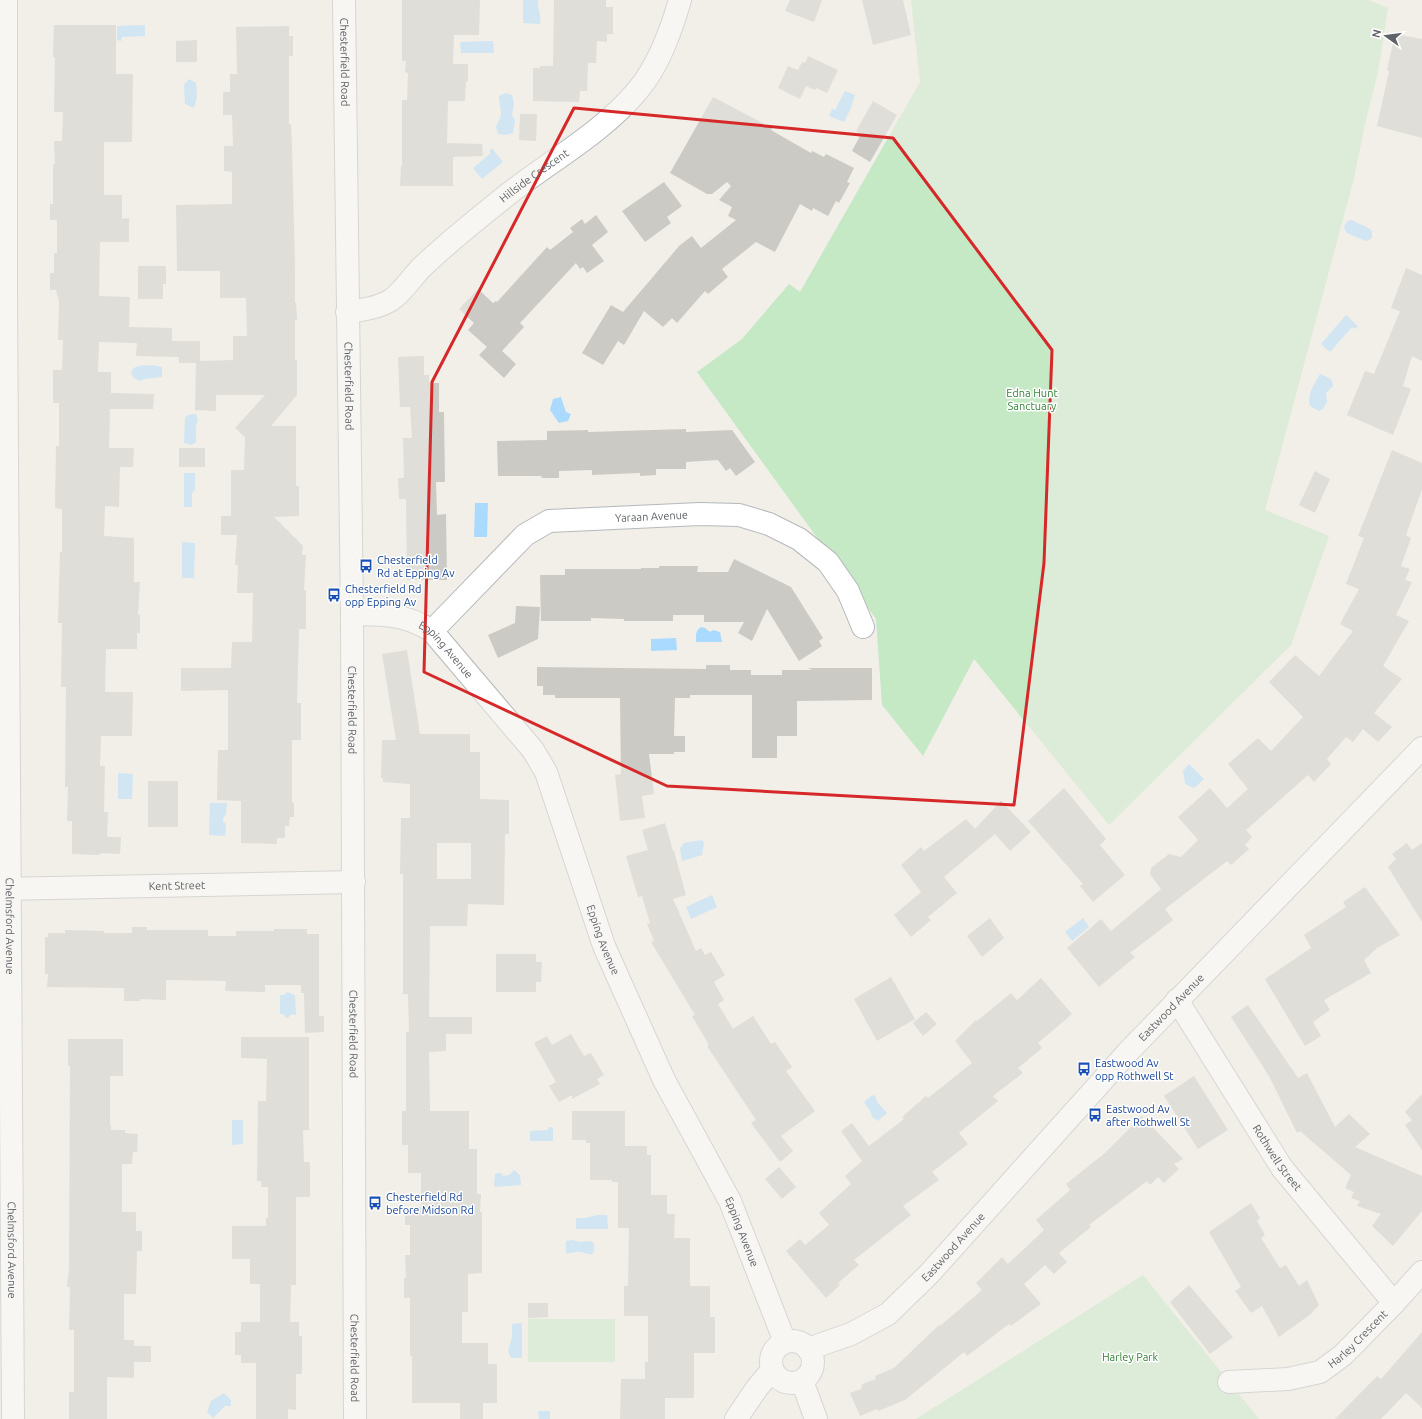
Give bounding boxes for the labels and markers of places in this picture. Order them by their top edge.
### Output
place label: Chesterfield Rd at Epping Av [377,554,455,579]
bus stop icon: Chesterfield Rd at Epping Av [358,558,374,574]
place label: Chesterfield Rd opp Epping Av [345,583,421,608]
bus stop icon: Chesterfield Rd opp Epping Av [326,587,342,603]
place label: Eastwood Av opp Rothwell St [1095,1057,1174,1082]
bus stop icon: Eastwood Av opp Rothwell St [1076,1061,1092,1077]
place label: Eastwood Av after Rothwell St [1106,1103,1190,1128]
bus stop icon: Eastwood Av after Rothwell St [1087,1107,1103,1123]
place label: Chesterfield Rd before Midson Rd [386,1191,474,1216]
bus stop icon: Chesterfield Rd before Midson Rd [367,1195,383,1211]

